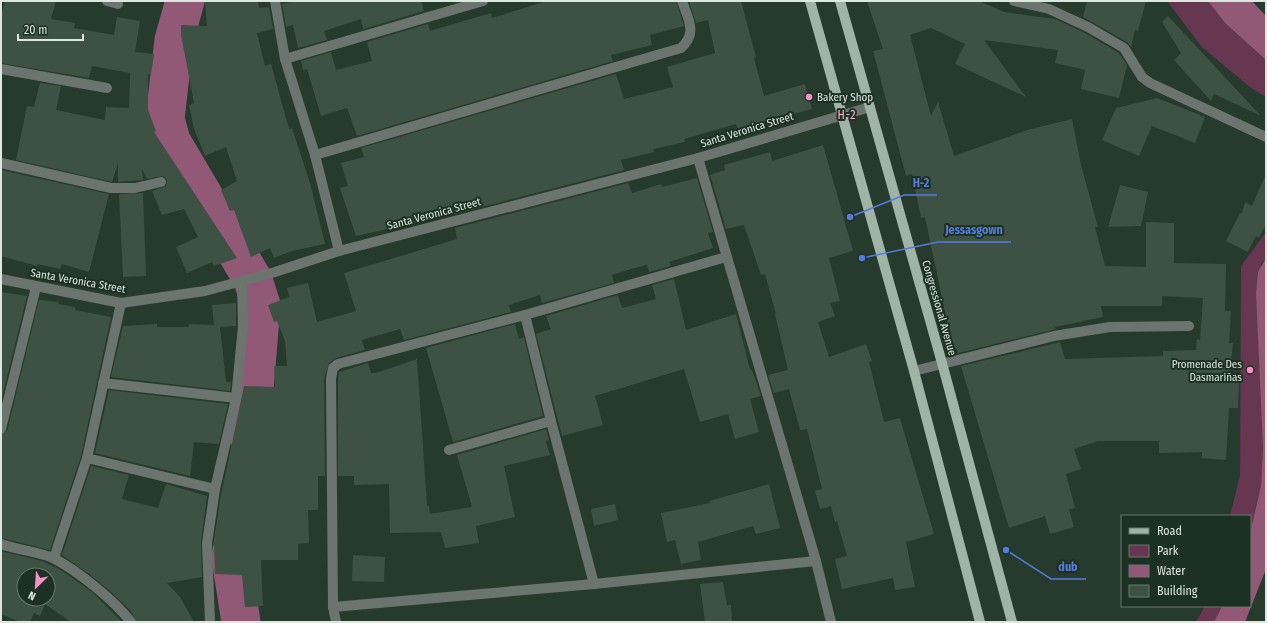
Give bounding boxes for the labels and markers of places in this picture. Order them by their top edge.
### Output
place label: Bakery Shop [817,91,873,104]
marker: Bakery Shop [804,92,814,102]
callout: H-2 [904,171,937,195]
callout: Jessasgown [938,218,1011,242]
place label: Promenade Des Dasmariñas [1172,358,1242,384]
marker: Promenade Des Dasmariñas [1245,365,1255,375]
callout: dub [1051,555,1086,579]

